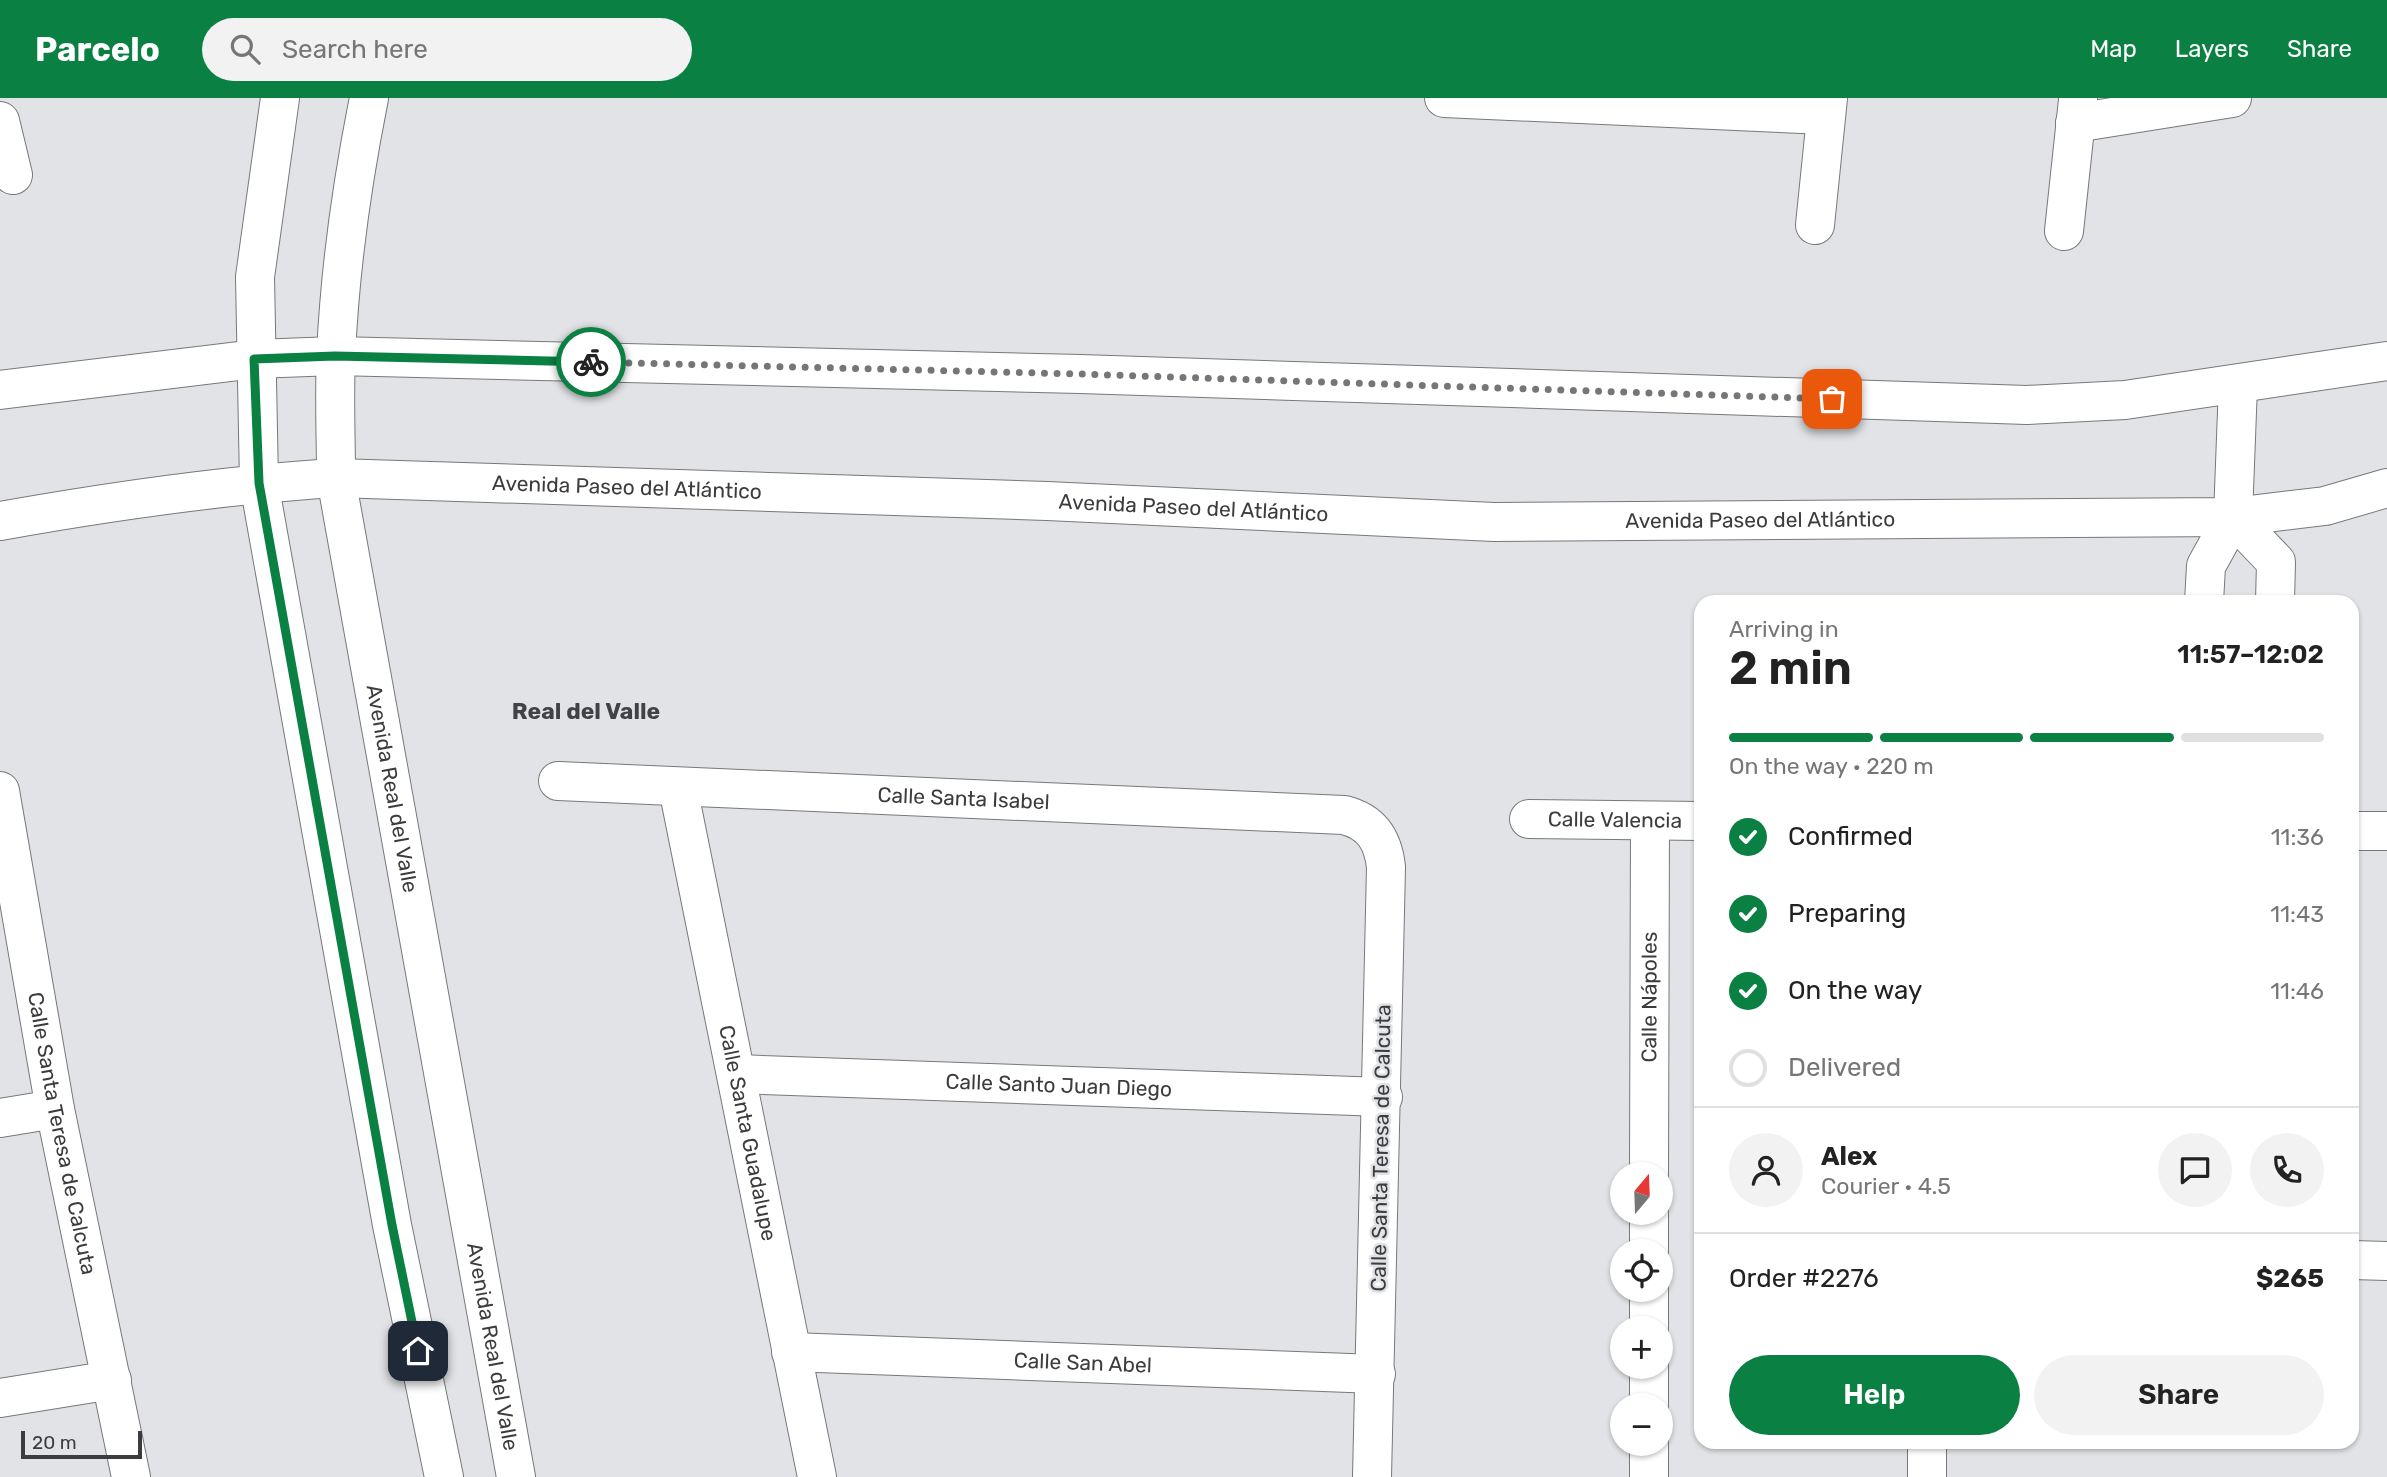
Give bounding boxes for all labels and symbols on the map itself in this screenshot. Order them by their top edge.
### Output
courier [556,327,626,397]
pin [1802,369,1862,429]
street label: Avenida Paseo del Atlántico [492,470,762,504]
street label: Avenida Paseo del Atlántico [1058,489,1329,526]
street label: Avenida Paseo del Atlántico [1625,506,1895,533]
street label: Avenida Real del Valle [361,683,423,895]
district label: Real del Valle [512,697,660,725]
street label: Calle Santa Isabel [877,782,1050,814]
street label: Calle Valencia [1548,806,1682,833]
street label: Calle Nápoles [1636,931,1662,1063]
street label: Calle Santa Teresa de Calcuta [23,990,102,1277]
street label: Calle Santa Teresa de Calcuta [1365,1004,1396,1292]
street label: Calle Santa Guadalupe [714,1023,782,1243]
street label: Calle Santo Juan Diego [945,1068,1173,1101]
north arrow [1610,1162,1673,1225]
street label: Avenida Real del Valle [462,1241,524,1453]
pin [388,1321,448,1381]
street label: Calle San Abel [1013,1347,1152,1378]
scale bar [21,1428,142,1460]

